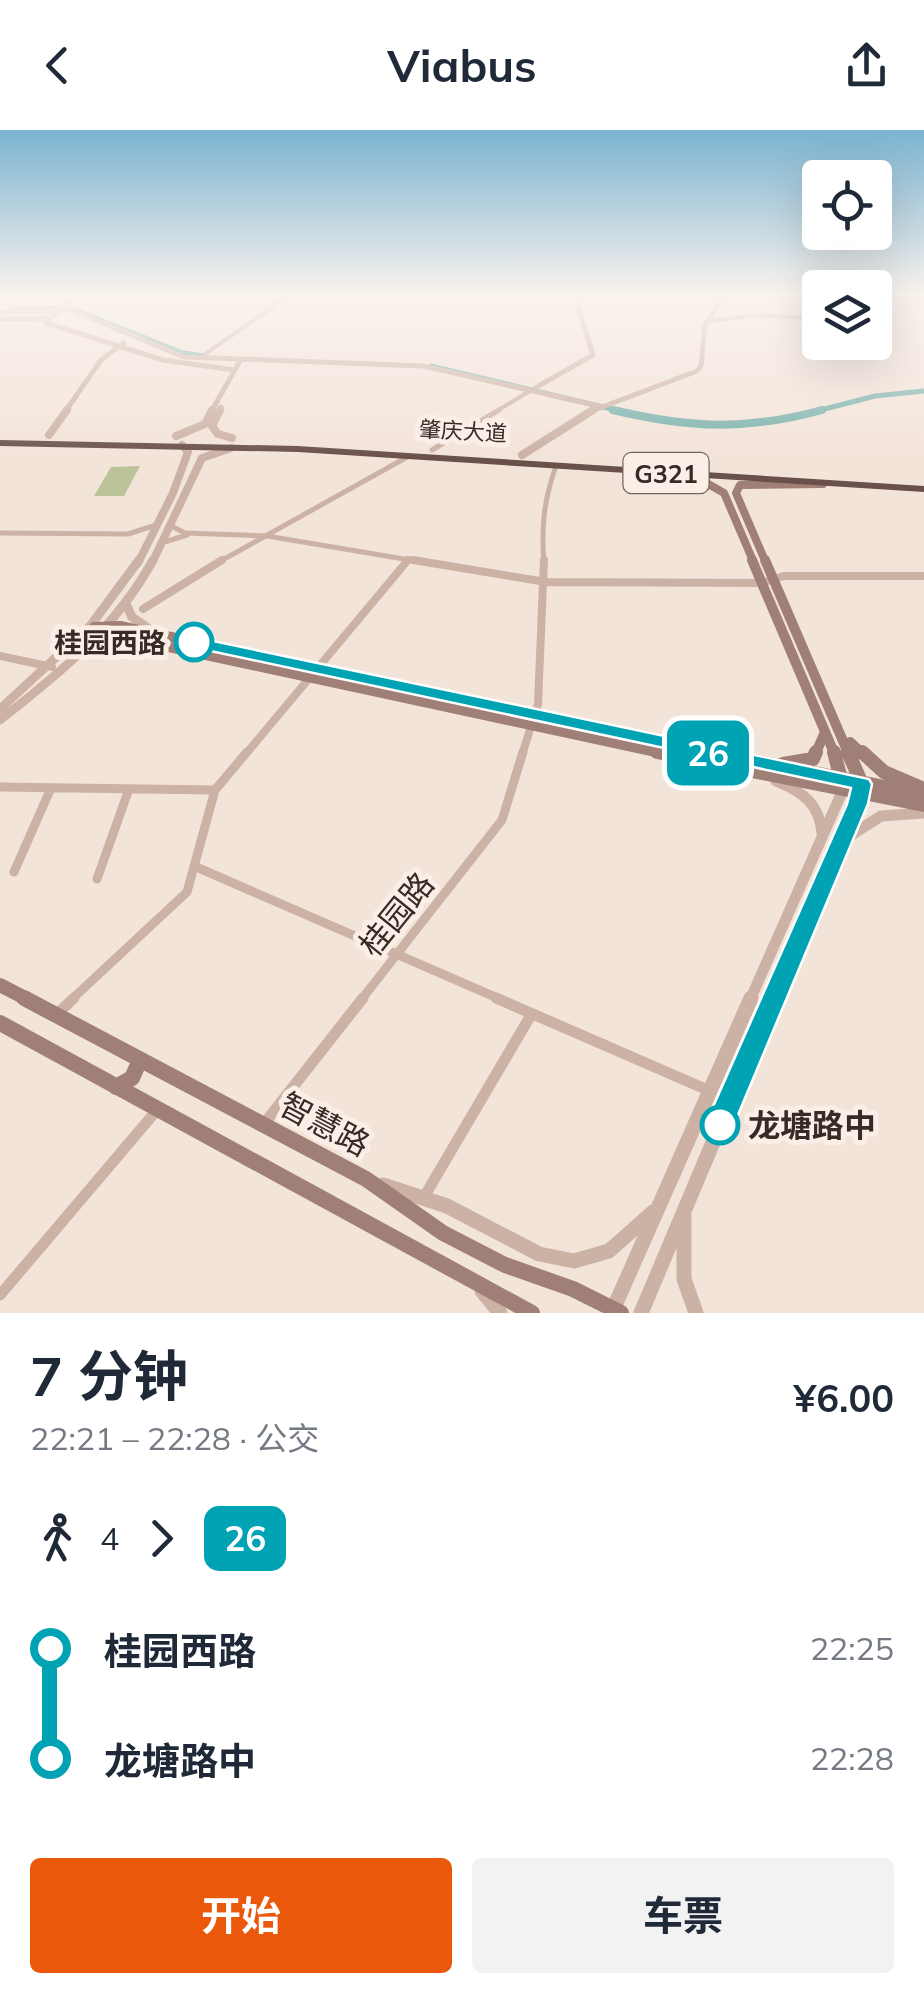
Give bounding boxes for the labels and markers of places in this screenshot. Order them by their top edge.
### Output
marker: 桂园西路 [175,623,213,661]
place label: 桂园西路 [54,625,166,660]
place label: 龙塘路中 [748,1105,876,1145]
marker: 龙塘路中 [701,1106,739,1144]

